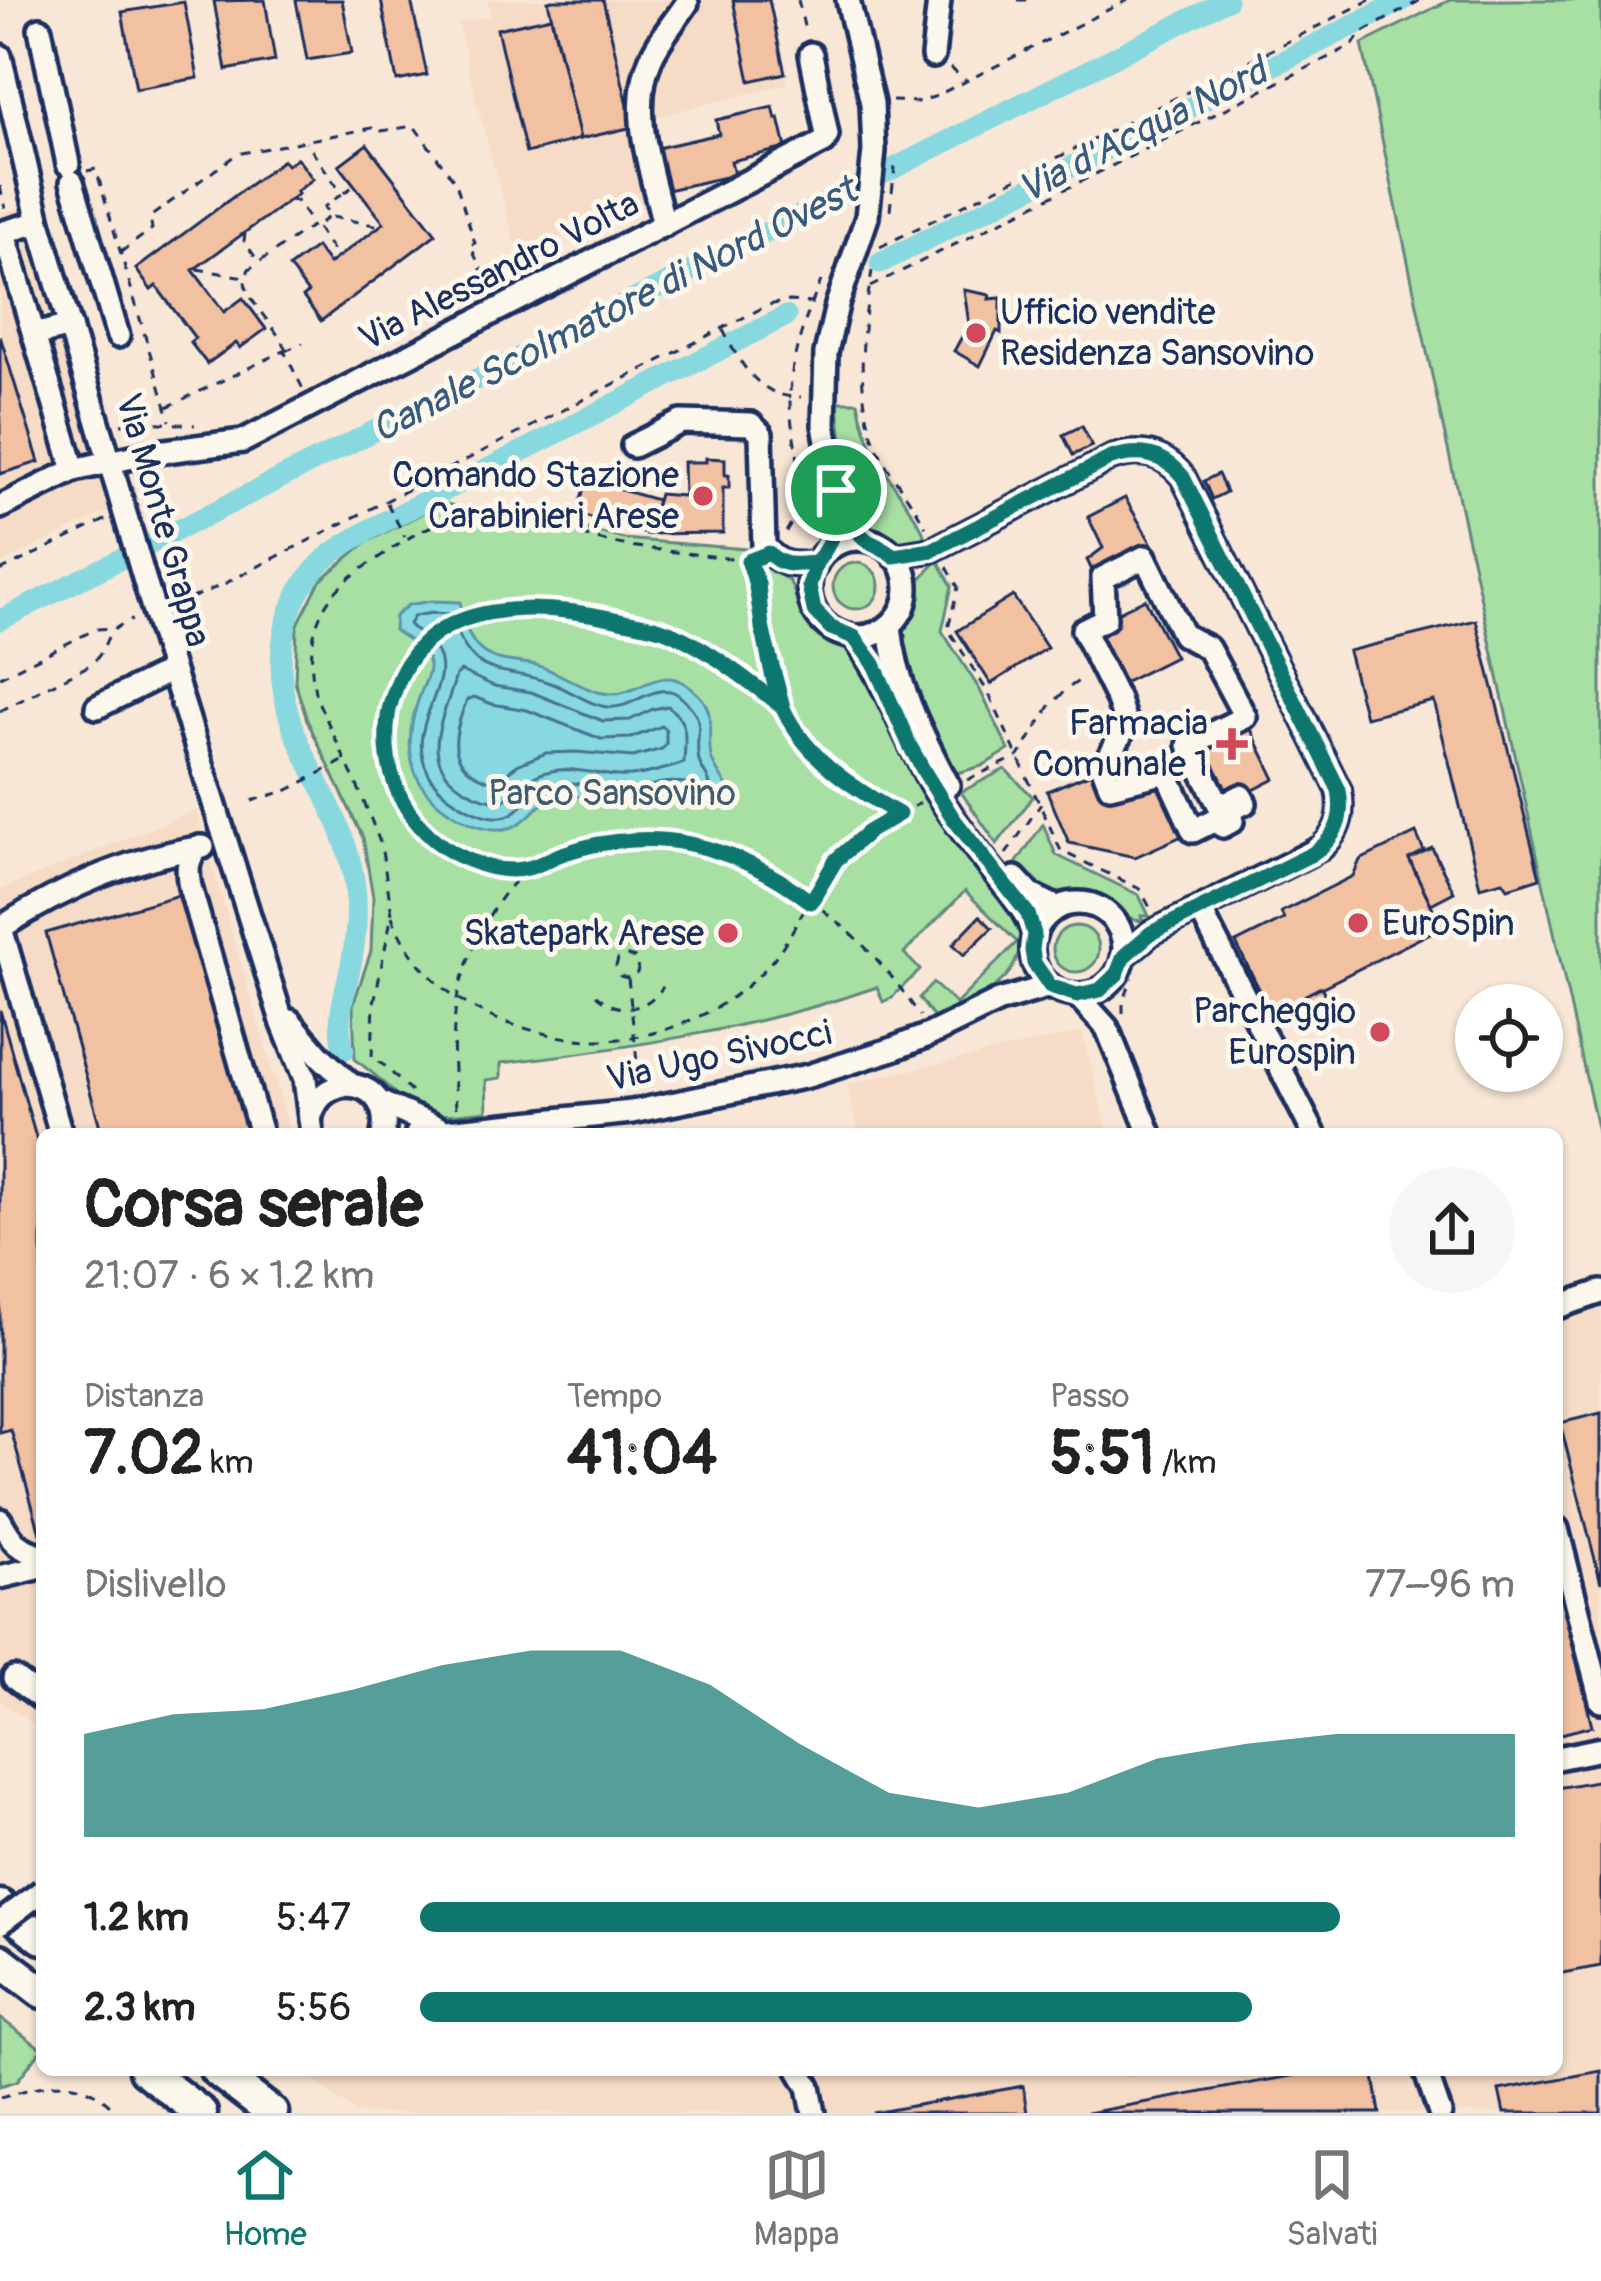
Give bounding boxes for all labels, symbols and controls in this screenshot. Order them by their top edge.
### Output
water label: Via d'Acqua Nord [1009,45,1279,215]
water label: Canale Scolmatore di Nord Ovest [364,164,868,454]
street label: Via Alessandro Volta [352,181,646,361]
place label: Ufficio vendite Residenza Sansovino [1000,290,1314,376]
marker: Ufficio vendite Residenza Sansovino [963,320,989,346]
street label: Via Monte Grappa [105,388,221,652]
pin [785,439,887,541]
place label: Comando Stazione Carabinieri Arese [392,453,679,539]
icon: arrive [803,457,869,523]
marker: Comando Stazione Carabinieri Arese [690,483,716,509]
place label: Farmacia Comunale 1 [1032,701,1208,787]
marker: Farmacia Comunale 1 [1219,731,1245,757]
park label: Parco Sansovino [488,771,736,816]
place label: EuroSpin [1382,901,1515,946]
marker: EuroSpin [1345,910,1371,936]
place label: Skatepark Arese [464,911,704,956]
marker: Skatepark Arese [715,920,741,946]
map controls [1455,984,1563,1092]
button: locate [1455,984,1563,1092]
place label: Parcheggio Eurospin [1193,989,1356,1075]
street label: Via Ugo Sivocci [603,1010,835,1102]
marker: Parcheggio Eurospin [1367,1019,1393,1045]
text: Corsa serale [84,1164,423,1247]
button: share [1389,1167,1515,1293]
text: 21:07 · 6 × 1.2 km [84,1251,374,1300]
text: Distanza [84,1376,204,1417]
text: Tempo [567,1376,662,1417]
text: Passo [1050,1376,1129,1417]
text: 7.02 [84,1417,203,1492]
text: 41:04 [567,1417,717,1492]
text: 5:51 [1050,1417,1155,1492]
text: km [203,1442,254,1483]
text: /km [1155,1442,1217,1483]
text: Dislivello [84,1560,227,1609]
text: 77–96 m [1365,1560,1515,1609]
text: 1.2 km [84,1893,189,1942]
text: 5:47 [276,1893,351,1942]
text: 2.3 km [84,1983,195,2032]
text: 5:56 [276,1983,351,2032]
tab: Home [224,2142,307,2255]
tab: Mappa [754,2142,839,2255]
tab: Salvati [1287,2142,1377,2255]

